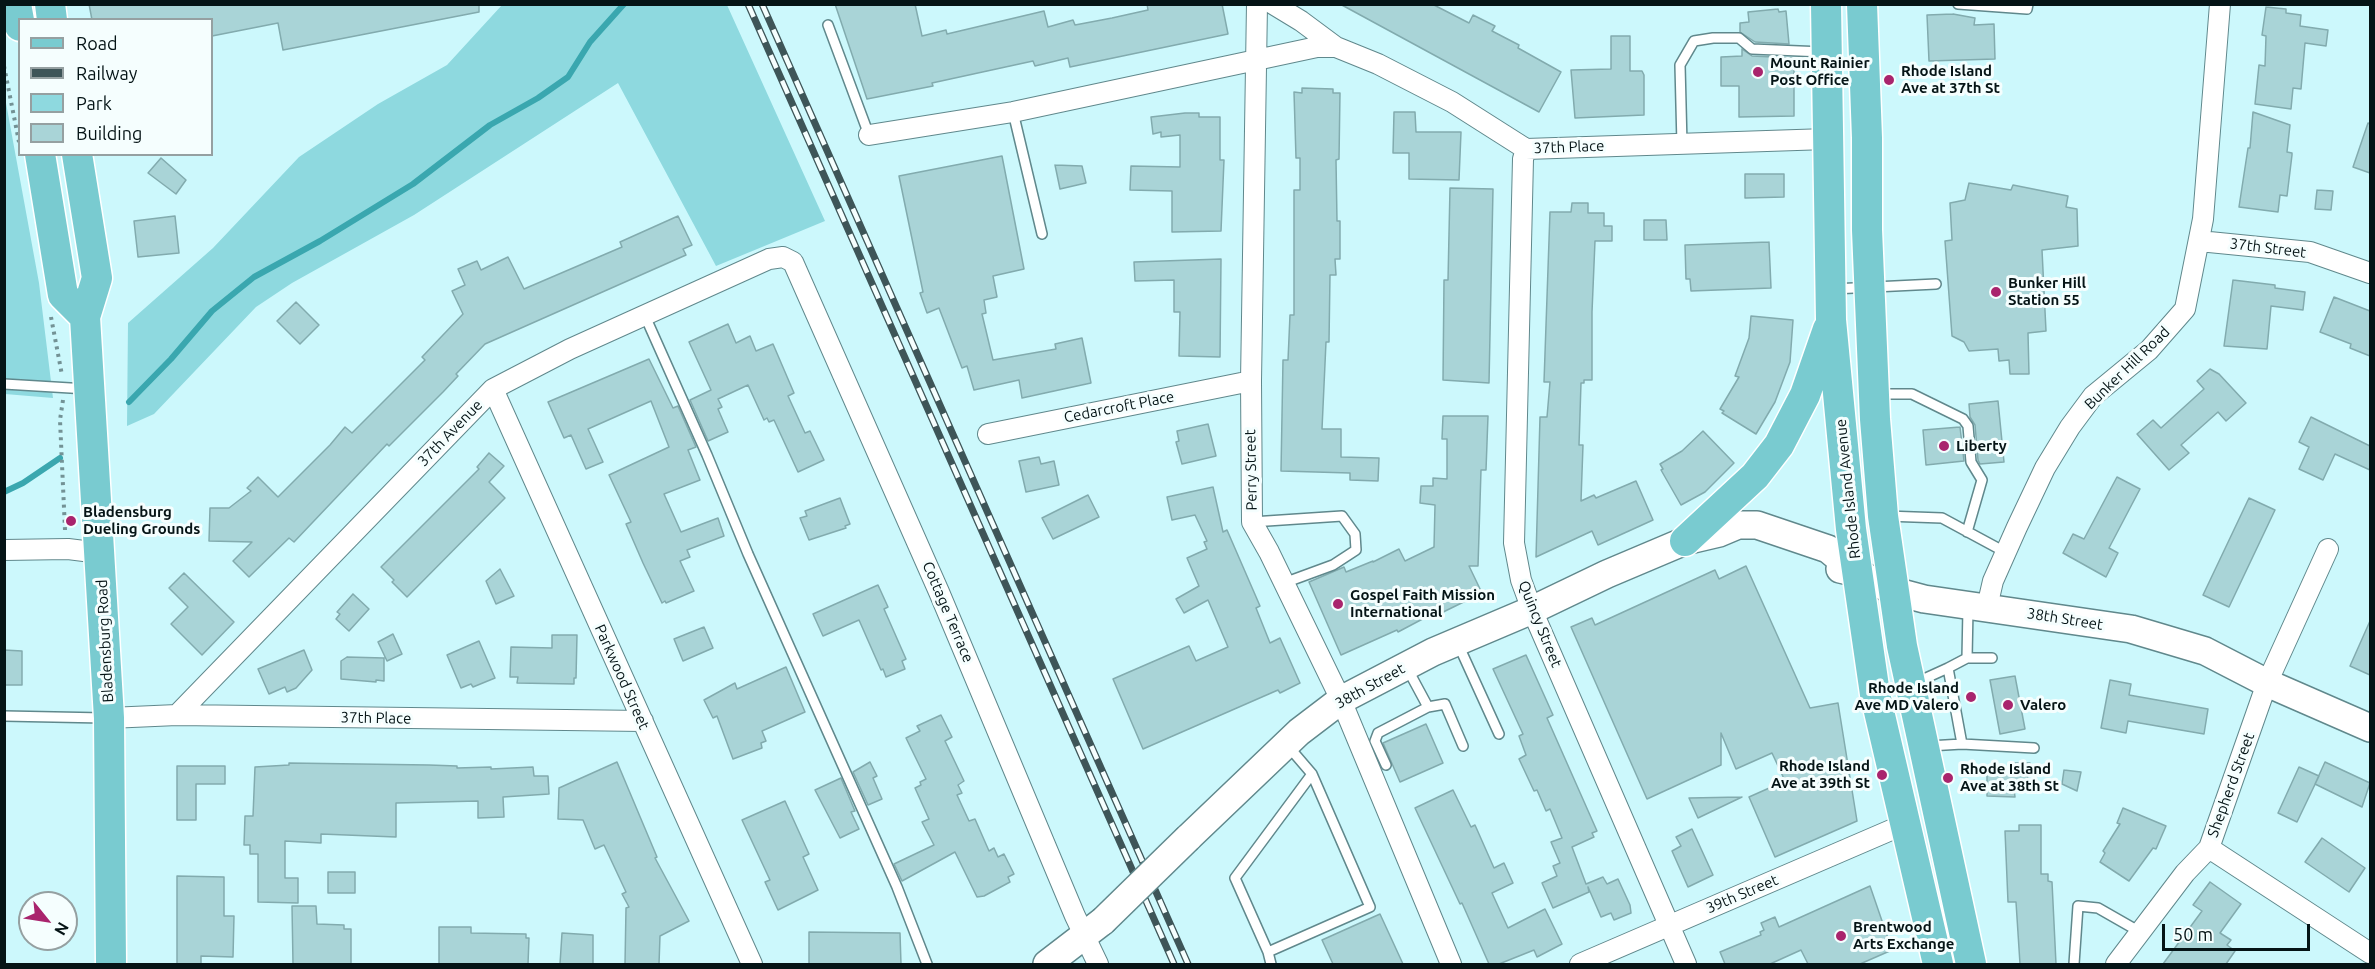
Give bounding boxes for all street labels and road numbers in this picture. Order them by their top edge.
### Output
street label: 37th Place [1533,137,1605,157]
street label: 37th Street [2229,234,2307,262]
street label: Bunker Hill Road [2081,323,2173,413]
street label: Cedarcroft Place [1062,387,1176,427]
street label: 37th Avenue [414,396,486,470]
street label: Rhode Island Avenue [1832,418,1864,560]
street label: Perry Street [1241,429,1261,511]
street label: Cottage Terrace [919,559,977,665]
street label: Quincy Street [1514,578,1566,670]
street label: Bladensburg Road [93,579,117,703]
street label: 38th Street [2026,604,2104,634]
street label: Parkwood Street [591,622,653,732]
street label: 38th Street [1332,660,1408,712]
street label: 37th Place [341,708,411,728]
street label: Shepherd Street [2204,730,2258,840]
street label: 39th Street [1703,871,1781,917]

